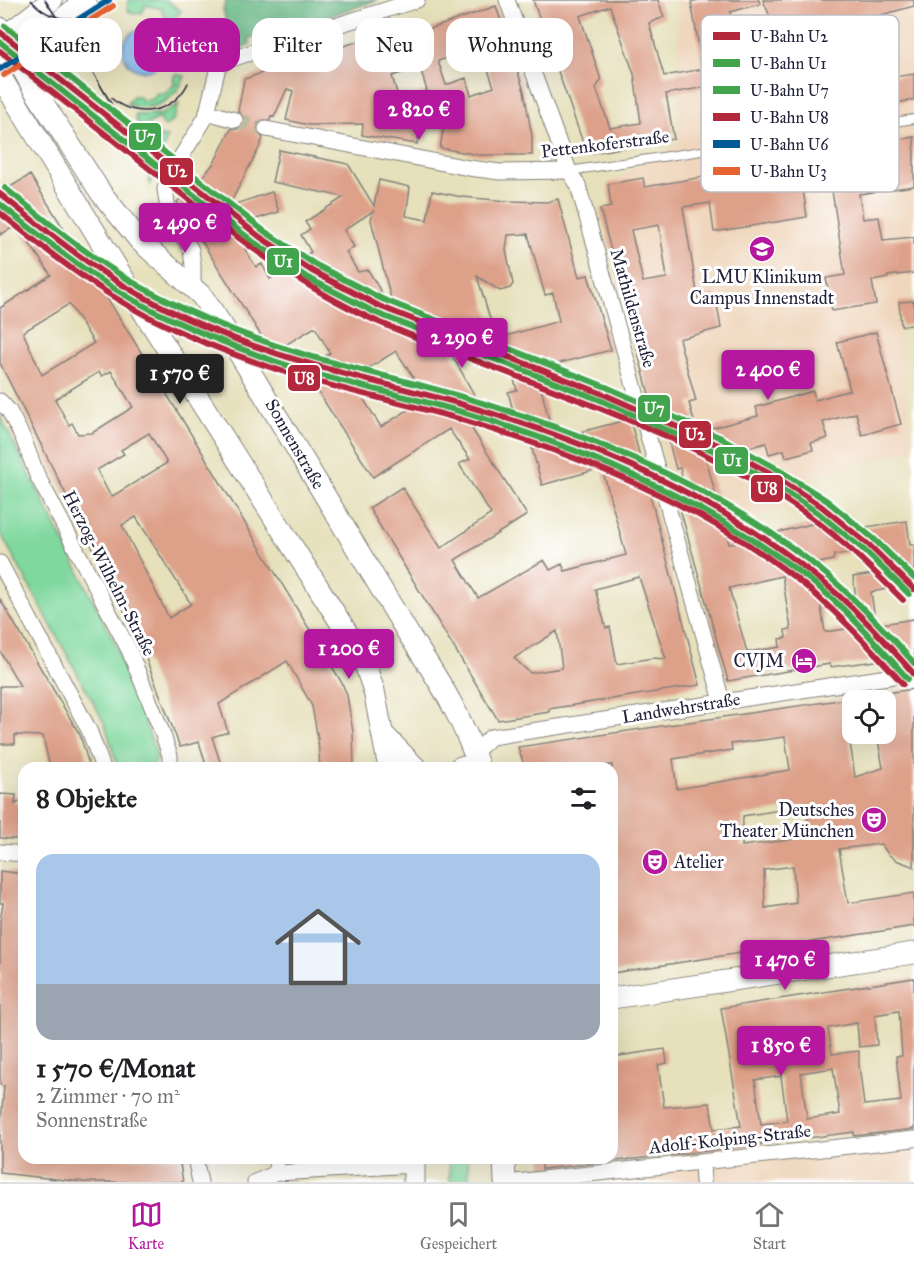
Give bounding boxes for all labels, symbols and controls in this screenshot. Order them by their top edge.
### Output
legend [701,15,899,192]
chip: Kaufen [18,18,122,72]
chip: Mieten [134,18,240,72]
chip: Filter [252,18,343,72]
chip: Neu [355,18,434,72]
chip: Wohnung [446,18,573,72]
text: U-Bahn U2 [750,27,828,46]
text: U-Bahn U1 [750,54,826,73]
text: U-Bahn U7 [750,81,829,100]
pin: 2 820 € [364,90,474,141]
text: 2 820 € [388,97,450,121]
text: U-Bahn U8 [750,108,829,127]
line badge: U7 [128,122,162,151]
street label: Pettenkoferstraße [540,125,670,163]
text: U7 [134,127,156,146]
text: U-Bahn U6 [750,135,829,154]
line badge: U2 [159,157,194,186]
text: U2 [167,162,188,181]
text: U-Bahn U3 [750,162,827,181]
pin: 2 490 € [130,203,240,254]
text: 2 490 € [153,210,217,234]
school or university icon: LMU Klinikum Campus Innenstadt [747,234,777,264]
street label: Mathildenstraße [606,246,660,370]
line badge: U1 [266,247,300,276]
text: U1 [274,252,293,271]
place label: LMU Klinikum Campus Innenstadt [690,266,835,309]
pin: 2 290 € [407,318,517,369]
text: 2 290 € [431,325,493,349]
pin: 2 400 € [713,350,823,401]
pin: 1 570 € [125,354,235,405]
text: 2 400 € [735,357,801,381]
text: 1 570 € [150,361,210,385]
line badge: U8 [287,364,321,392]
text: U8 [293,369,315,388]
line badge: U7 [637,394,671,423]
street label: Sonnenstraße [260,395,330,493]
text: U7 [643,399,665,418]
line badge: U2 [678,420,712,449]
text: U2 [685,425,706,444]
line badge: U1 [714,446,749,475]
text: U1 [723,451,742,470]
line badge: U8 [750,474,784,503]
text: U8 [756,479,778,498]
street label: Herzog-Wilhelm-Straße [57,487,160,660]
pin: 1 200 € [294,629,404,680]
text: 1 200 € [318,636,380,660]
hotel icon: CVJM [789,646,819,676]
place label: CVJM [733,650,784,673]
street label: Landwehrstraße [620,688,742,728]
map controls [842,690,896,744]
button: locate [842,690,896,744]
text: 8 Objekte [36,782,137,814]
icon: filters [567,782,600,815]
place label: Deutsches Theater München [720,799,854,842]
theatre icon: Deutsches Theater München [859,805,889,835]
theatre icon: Atelier [640,847,670,877]
place label: Atelier [673,851,724,873]
icon: home [264,893,372,1001]
pin: 1 470 € [730,940,840,991]
text: 1 470 € [754,947,816,971]
pin: 1 850 € [726,1026,836,1077]
text: 1 850 € [751,1033,811,1057]
text: 1 570 €/Monat [36,1052,195,1084]
text: 2 Zimmer · 70 m² [36,1084,180,1108]
text: Sonnenstraße [36,1108,148,1132]
street label: Adolf-Kolping-Straße [647,1120,812,1160]
tab: Karte [128,1198,164,1253]
tab: Gespeichert [420,1198,497,1253]
tab: Start [753,1198,786,1253]

